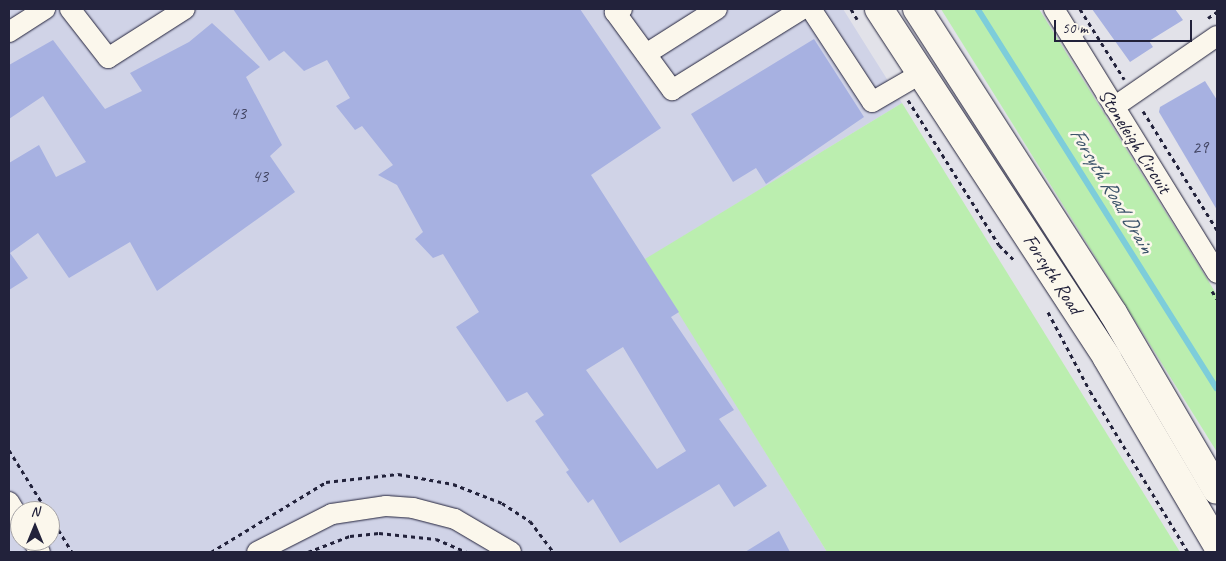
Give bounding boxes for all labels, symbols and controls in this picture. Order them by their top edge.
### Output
scale bar [1056,10,1194,42]
text: 50 m [1062,19,1088,38]
street label: Stoneleigh Circuit [1093,84,1177,198]
house number: 43 [230,102,246,124]
water label: Forsyth Road Drain [1064,122,1160,258]
house number: 29 [1192,136,1208,158]
house number: 43 [252,165,268,187]
street label: Forsyth Road [1018,229,1088,319]
north arrow [10,501,60,551]
text: N [31,503,39,520]

